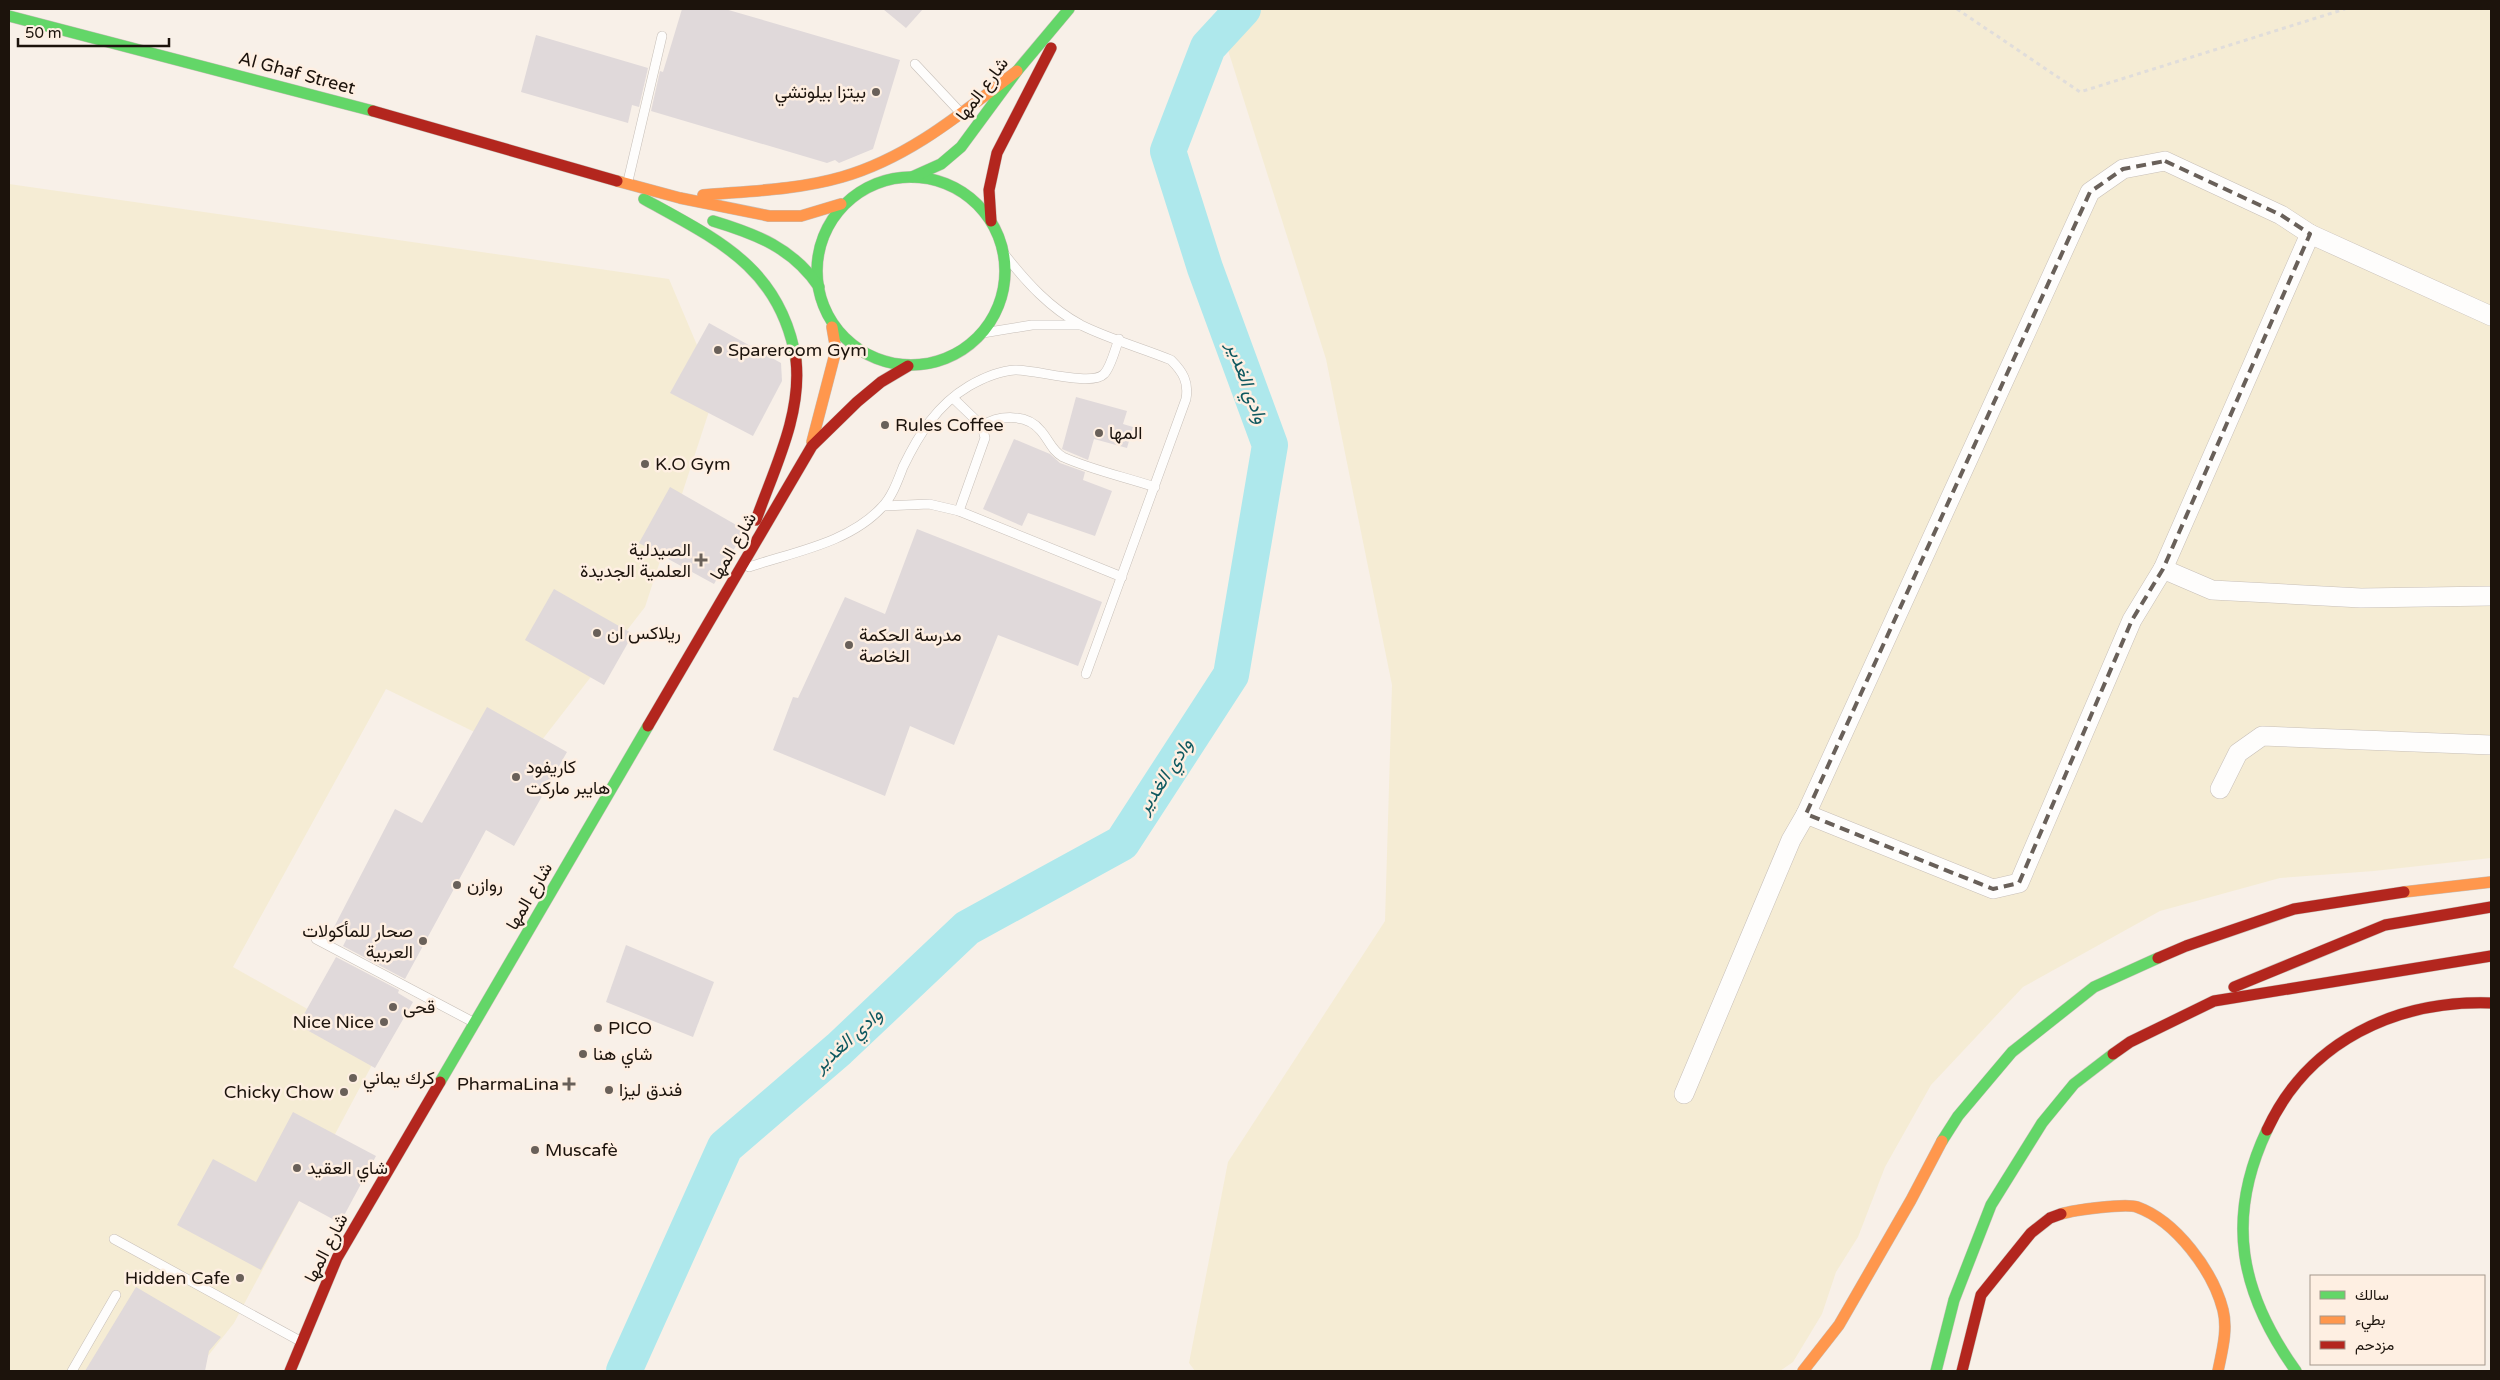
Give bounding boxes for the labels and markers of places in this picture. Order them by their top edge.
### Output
place label: بيتزا بيلوتشي [775,81,866,107]
marker: بيتزا بيلوتشي [870,86,882,98]
place label: Spareroom Gym [728,339,867,361]
marker: Spareroom Gym [712,344,724,356]
place label: Rules Coffee [895,414,1004,436]
marker: Rules Coffee [879,419,891,431]
place label: المها [1109,422,1142,444]
marker: المها [1093,427,1105,439]
place label: K.O Gym [655,453,730,475]
marker: K.O Gym [639,458,651,470]
place label: الصيدلية العلمية الجديدة [580,539,691,582]
marker: الصيدلية العلمية الجديدة [695,554,707,566]
place label: ريلاكس ان [607,622,681,644]
place label: مدرسة الحكمة الخاصة [859,624,962,667]
marker: ريلاكس ان [591,627,603,639]
marker: مدرسة الحكمة الخاصة [843,639,855,651]
place label: كاريفود هايبر ماركت [526,756,610,799]
marker: كاريفود هايبر ماركت [510,771,522,783]
place label: روازن [467,874,503,896]
marker: روازن [451,879,463,891]
place label: صحار للمأكولات العربية [302,920,413,963]
marker: صحار للمأكولات العربية [417,935,429,947]
place label: قحى [403,996,435,1018]
marker: قحى [387,1001,399,1013]
place label: Nice Nice [292,1011,374,1033]
marker: Nice Nice [378,1016,390,1028]
place label: PICO [608,1017,652,1039]
marker: PICO [592,1022,604,1034]
place label: شاي هنا [593,1043,653,1069]
marker: شاي هنا [577,1048,589,1060]
place label: كرك يماني [363,1067,435,1093]
marker: كرك يماني [347,1072,359,1084]
place label: PharmaLina [457,1073,559,1095]
marker: PharmaLina [563,1078,575,1090]
place label: فندق ليزا [619,1079,682,1101]
place label: Chicky Chow [224,1081,334,1103]
marker: فندق ليزا [603,1084,615,1096]
marker: Chicky Chow [338,1086,350,1098]
place label: Muscafè [545,1139,618,1161]
marker: Muscafè [529,1144,541,1156]
place label: شاي العقيد [307,1157,388,1183]
marker: شاي العقيد [291,1162,303,1174]
place label: Hidden Cafe [125,1267,230,1289]
marker: Hidden Cafe [234,1272,246,1284]

